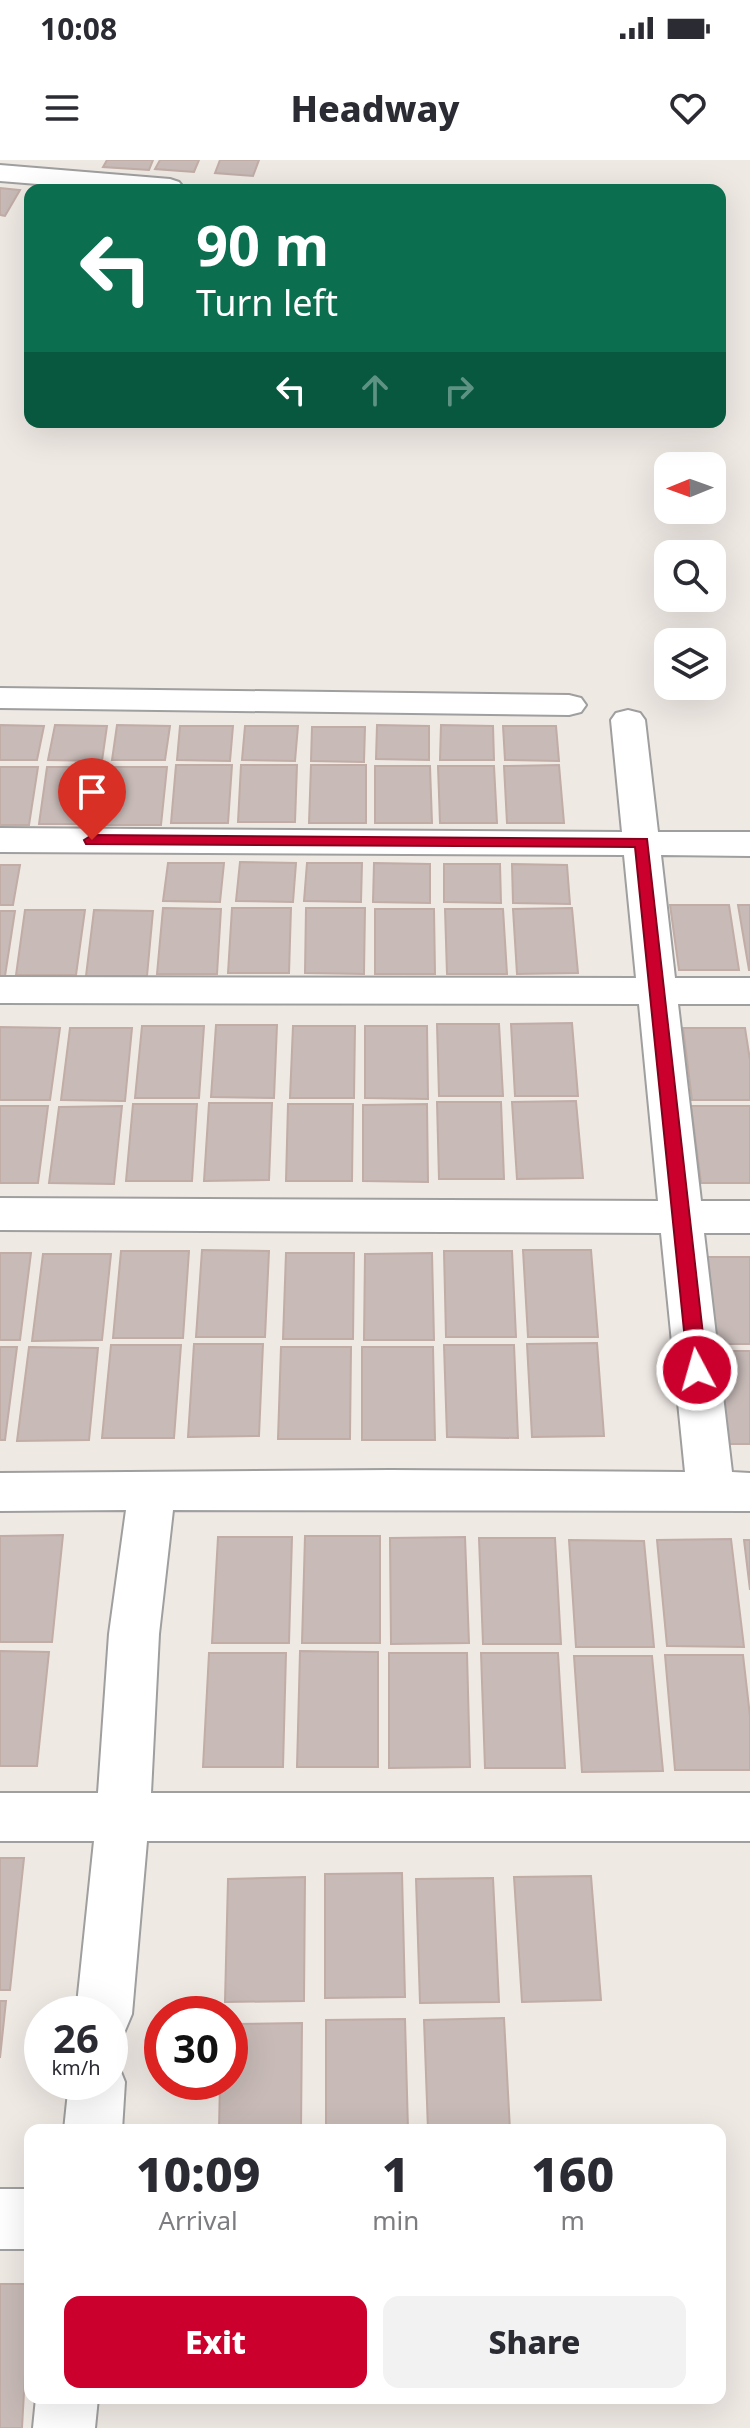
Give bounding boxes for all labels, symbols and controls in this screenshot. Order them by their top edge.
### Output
text: 10:08 [40,8,117,49]
text: Headway [290,84,460,133]
icon: menu [40,86,84,130]
icon: heart [666,86,710,130]
text: 90 m [196,206,329,282]
icon: left [64,216,168,320]
text: Turn left [196,278,338,327]
icon: left [269,368,313,412]
icon: ahead [353,368,397,412]
icon: right [437,368,481,412]
north arrow [654,452,726,524]
map controls [654,452,726,700]
button: search [654,540,726,612]
button: layers [654,628,726,700]
pin [58,758,126,840]
icon: arrive [70,770,114,814]
position arrow [655,1328,739,1412]
speed limit sign: 30 [144,1996,248,2100]
text: 26 [53,2010,99,2065]
text: km/h [51,2054,101,2081]
text: 10:09 [136,2141,260,2206]
text: 1 [382,2141,410,2206]
text: 160 [531,2141,614,2206]
text: Arrival [158,2202,238,2238]
text: min [372,2202,419,2238]
text: m [560,2202,585,2238]
button: Exit [64,2296,367,2388]
button: Share [383,2296,686,2388]

